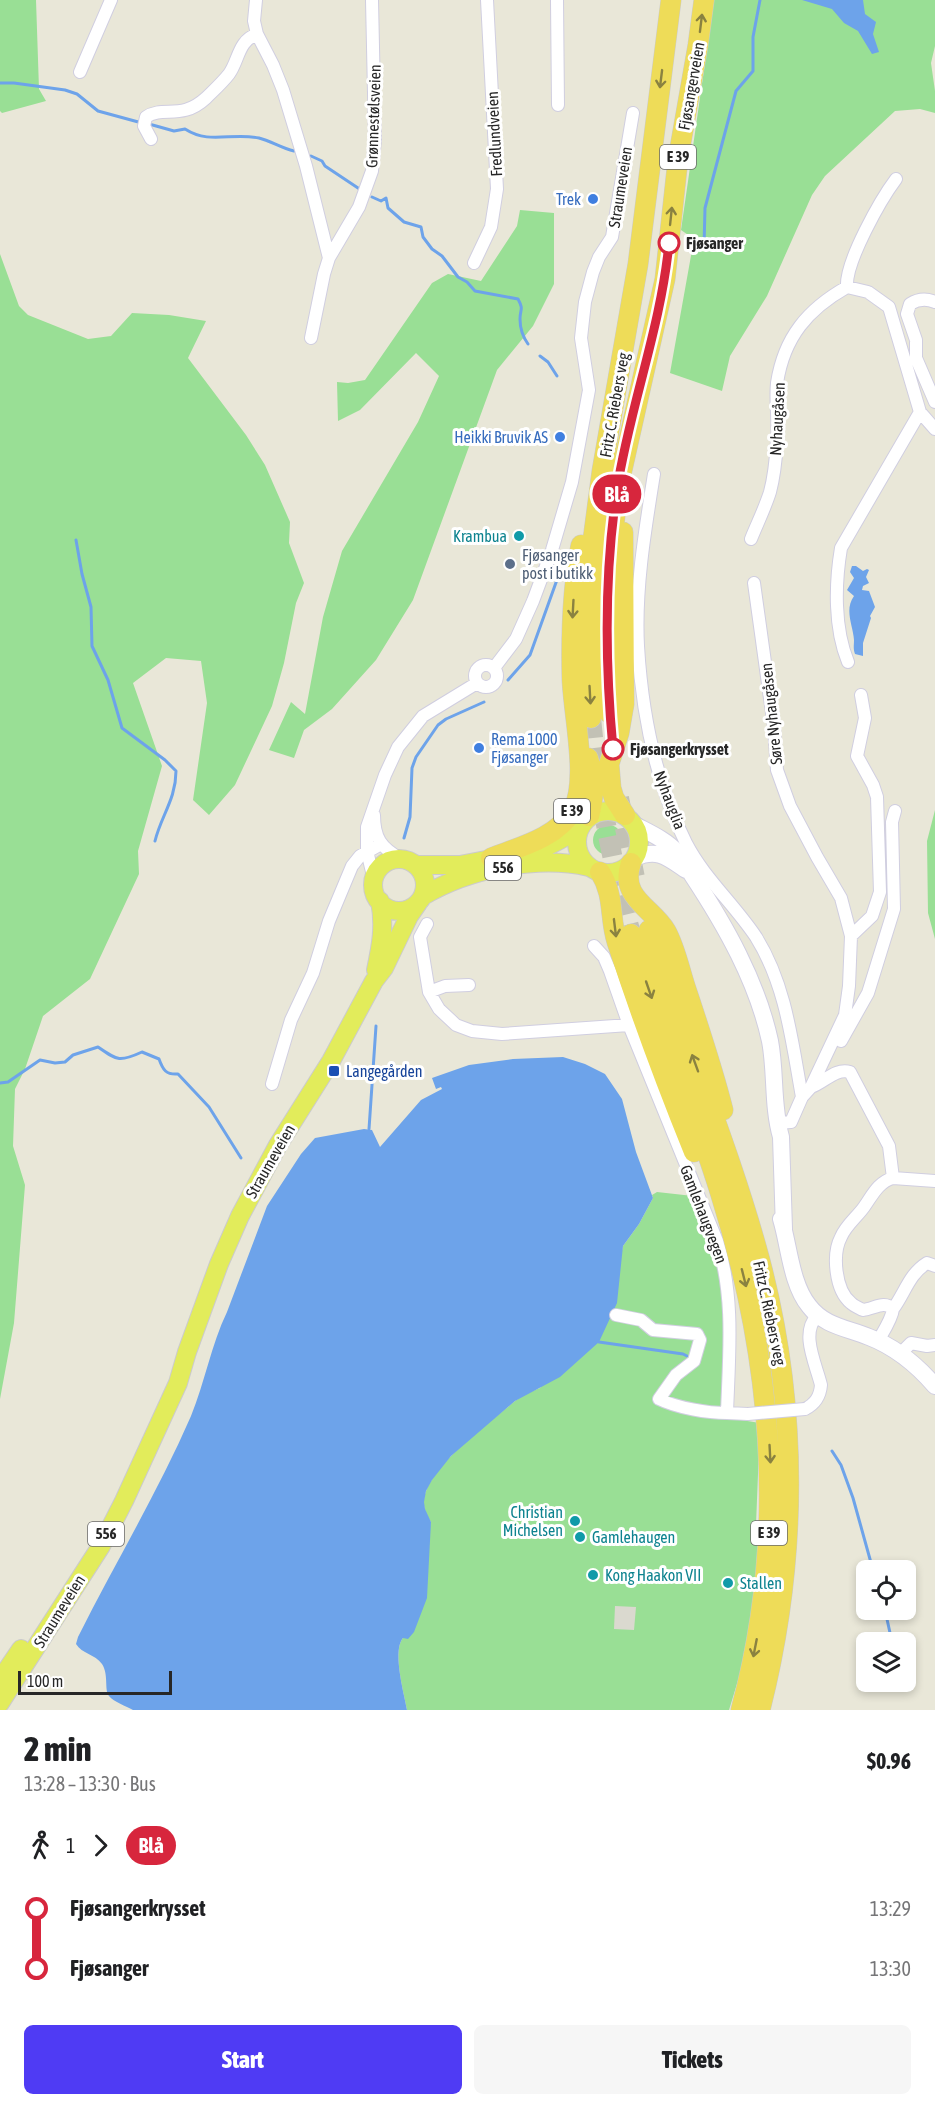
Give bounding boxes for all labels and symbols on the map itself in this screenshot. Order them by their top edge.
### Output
one-way arrow [696,14,707,33]
street label: Fjøsangerveien [674,40,709,132]
street label: Grønnestølsveien [362,64,384,168]
one-way arrow [655,68,666,88]
street label: Fredlundveien [483,91,505,177]
street label: Straumeveien [605,145,635,229]
road number: E 39 [660,145,696,169]
place label: Trek [556,190,581,208]
marker: Trek [586,192,600,206]
one-way arrow [666,206,677,226]
marker: Fjøsanger [658,232,680,254]
place label: Fjøsanger [686,234,743,252]
street label: Fritz C. Riebers veg [596,351,633,459]
street label: Nyhaugåsen [766,382,789,456]
place label: Heikki Bruvik AS [454,428,548,446]
marker: Heikki Bruvik AS [553,430,567,444]
line badge: Blå [582,474,652,514]
place label: Krambua [453,527,507,545]
marker: Krambua [512,529,526,543]
place label: Fjøsanger post i butikk [522,546,593,583]
marker: Fjøsanger post i butikk [503,557,517,571]
one-way arrow [568,599,579,619]
street label: Søre Nyhaugåsen [757,662,786,766]
one-way arrow [585,685,596,704]
place label: Rema 1000 Fjøsanger [491,730,558,767]
marker: Fjøsangerkrysset [602,738,624,760]
place label: Fjøsangerkrysset [630,740,729,758]
marker: Rema 1000 Fjøsanger [472,741,486,755]
street label: Nyhauglia [650,768,689,832]
road number: E 39 [554,799,590,823]
road number: 556 [485,856,521,880]
one-way arrow [609,917,620,937]
one-way arrow [644,980,655,999]
one-way arrow [688,1054,699,1073]
place label: Langegården [346,1062,423,1081]
marker: Langegården [327,1064,341,1078]
street label: Straumeveien [242,1121,298,1201]
street label: Gamlehaugvegen [676,1162,731,1266]
street label: Fritz C. Riebers veg [749,1259,790,1367]
one-way arrow [738,1268,750,1287]
one-way arrow [764,1444,775,1463]
place label: Christian Michelsen [503,1503,563,1539]
marker: Christian Michelsen [568,1514,582,1528]
road number: E 39 [751,1521,787,1545]
road number: 556 [88,1522,124,1546]
place label: Gamlehaugen [592,1528,675,1547]
marker: Gamlehaugen [573,1530,587,1544]
place label: Kong Haakon VII [605,1566,701,1585]
marker: Kong Haakon VII [586,1568,600,1582]
street label: Straumeveien [30,1571,88,1651]
place label: Stallen [740,1574,782,1592]
marker: Stallen [721,1576,735,1590]
one-way arrow [749,1638,760,1657]
scale bar [18,1668,172,1696]

